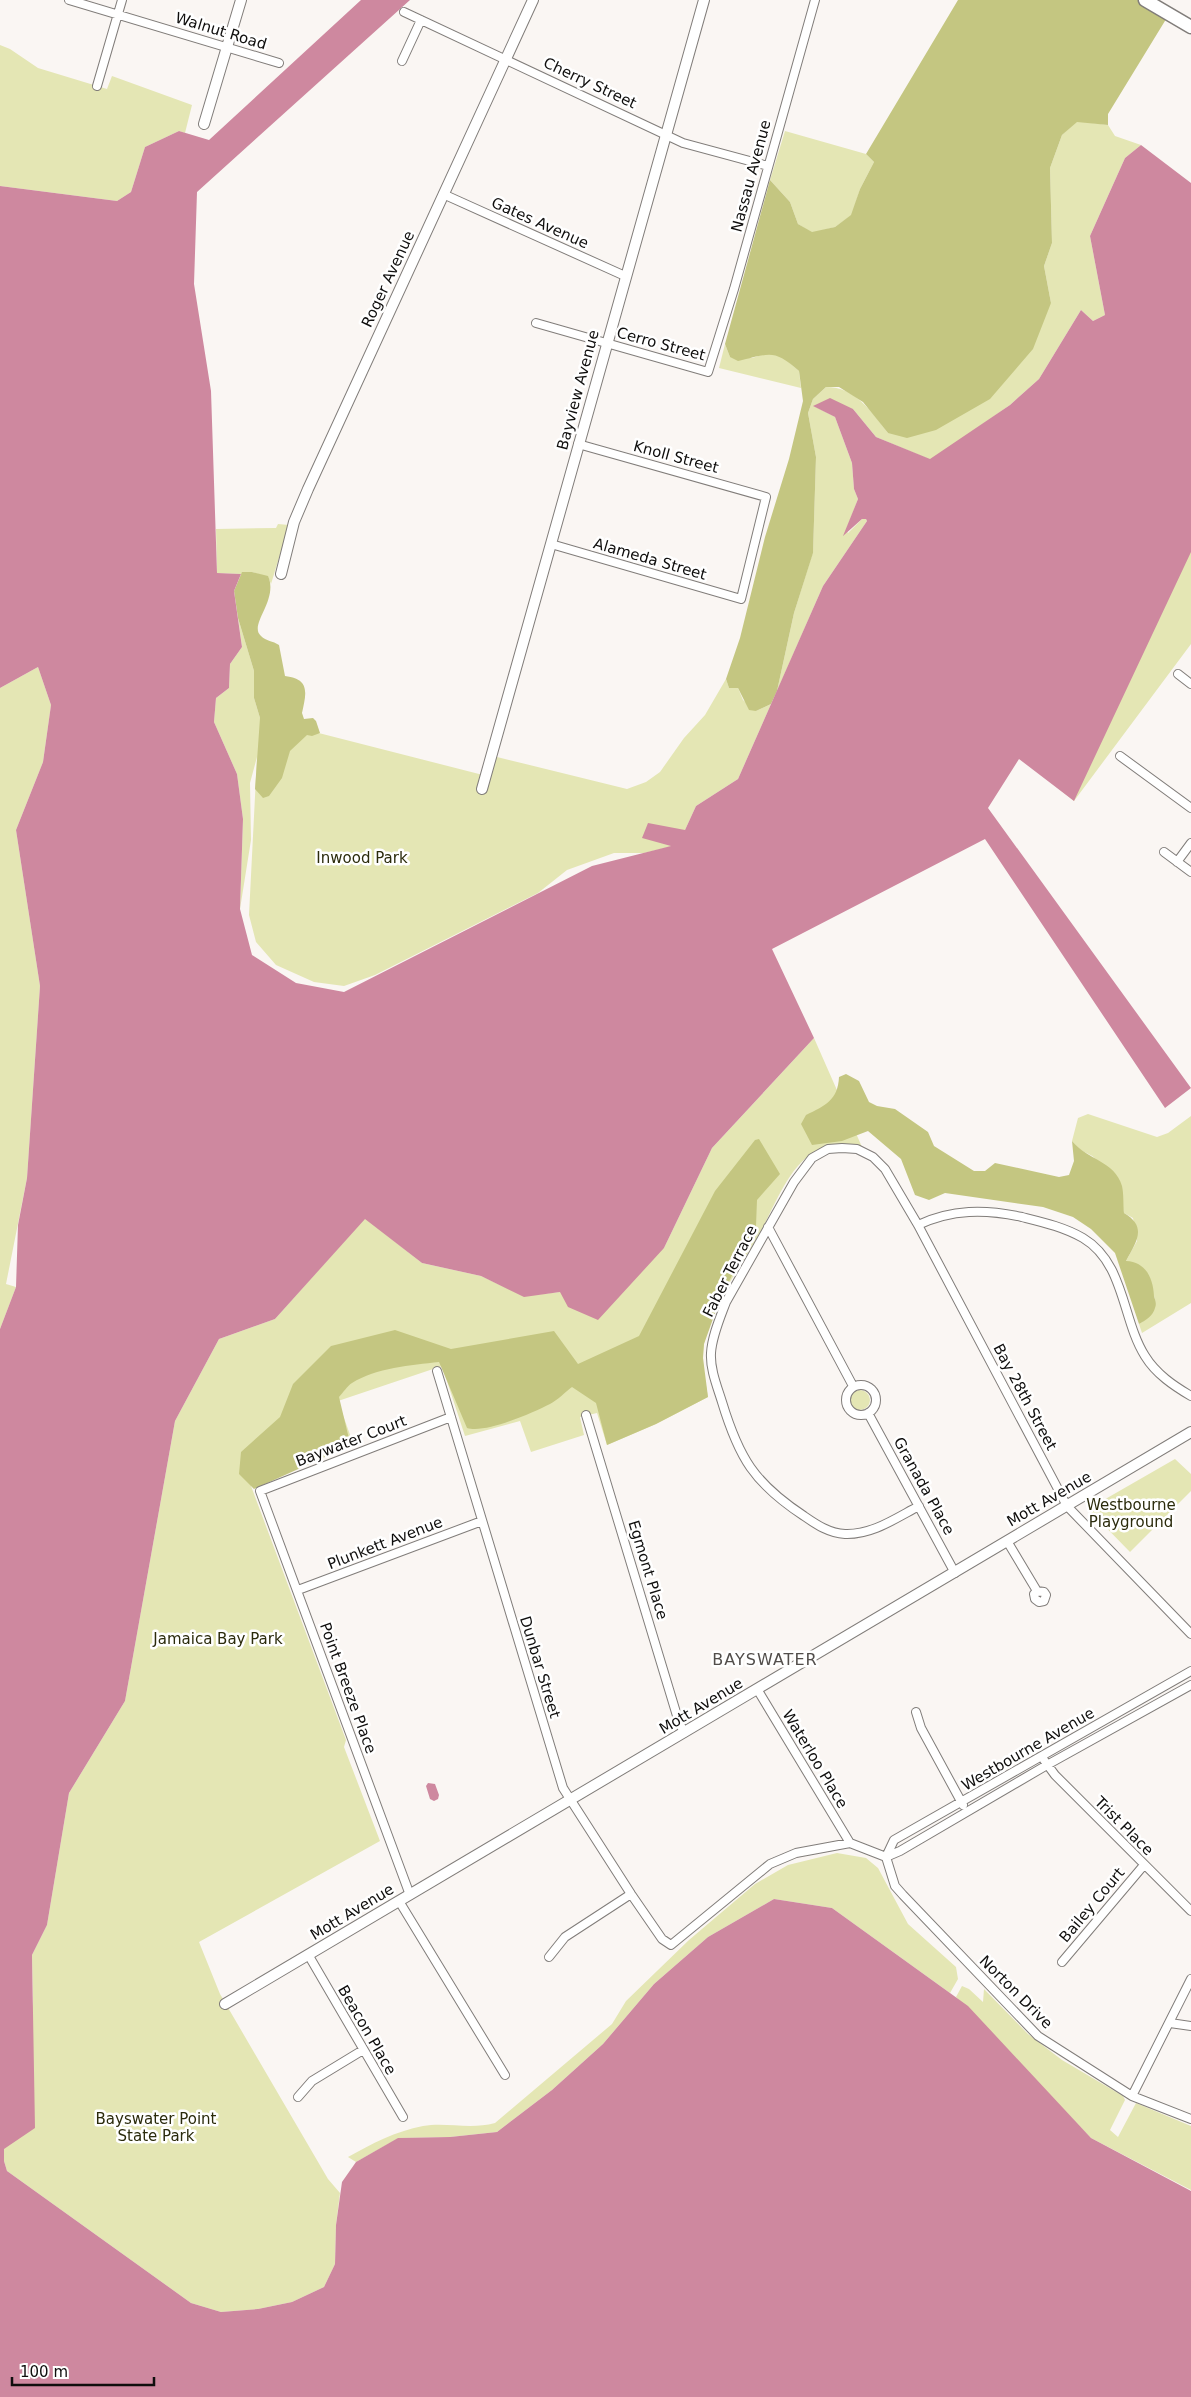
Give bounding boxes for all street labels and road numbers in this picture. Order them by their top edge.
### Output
street label: Walnut Road [173,9,269,53]
street label: Cherry Street [541,54,639,112]
street label: Nassau Avenue [727,118,775,234]
street label: Gates Avenue [489,194,591,252]
street label: Roger Avenue [358,228,418,330]
street label: Cerro Street [615,324,707,364]
street label: Bayview Avenue [553,328,603,452]
street label: Knoll Street [632,437,721,477]
street label: Alameda Street [592,534,709,584]
street label: Faber Terrace [699,1222,761,1320]
street label: Bay 28th Street [989,1341,1061,1453]
street label: Baywater Court [293,1412,409,1470]
street label: Granada Place [890,1434,958,1538]
street label: Mott Avenue [1004,1468,1094,1530]
street label: Plunkett Avenue [325,1513,445,1573]
street label: Egmont Place [624,1518,672,1622]
street label: Dunbar Street [516,1614,564,1720]
street label: Point Breeze Place [316,1620,380,1756]
street label: Mott Avenue [656,1674,746,1738]
street label: Westbourne Avenue [958,1704,1098,1794]
street label: Waterloo Place [779,1707,851,1811]
street label: Trist Place [1090,1792,1157,1859]
street label: Bailey Court [1056,1864,1129,1946]
street label: Mott Avenue [307,1880,397,1944]
street label: Norton Drive [976,1952,1056,2032]
street label: Beacon Place [334,1982,400,2078]

